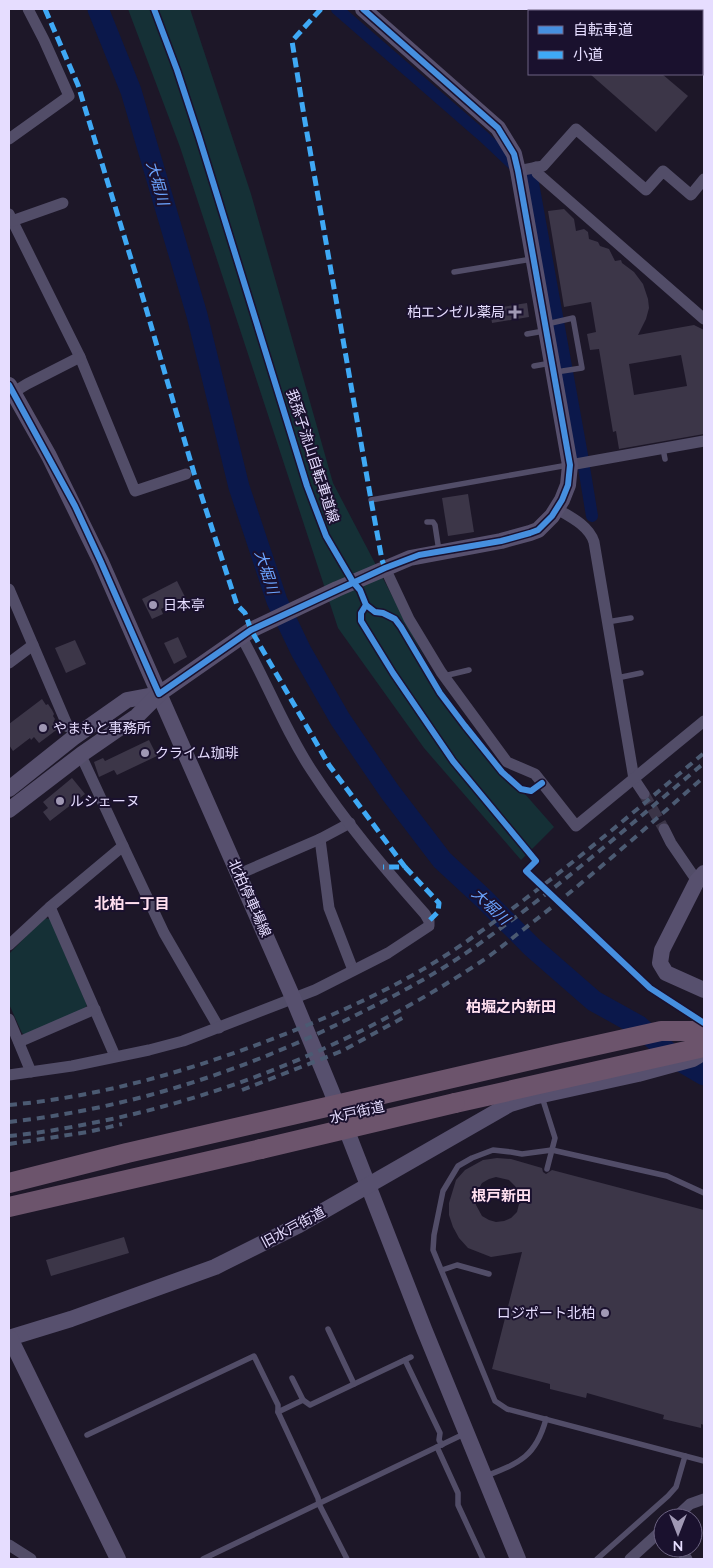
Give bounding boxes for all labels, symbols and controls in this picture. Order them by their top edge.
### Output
legend [528,10,703,75]
text: 自転車道 [573,20,633,39]
text: 小道 [573,45,603,64]
water label: 大堀川 [143,159,174,209]
place label: 柏エンゼル薬局 [407,303,505,321]
marker: 柏エンゼル薬局 [509,306,521,318]
street label: 我孫子流山自転車道線 [283,387,343,525]
water label: 大堀川 [251,548,284,598]
place label: 日本亭 [163,596,205,614]
marker: 日本亭 [147,599,159,611]
place label: やまもと事務所 [53,719,151,737]
marker: やまもと事務所 [37,722,49,734]
place label: クライム珈琲 [155,744,239,762]
marker: クライム珈琲 [139,747,151,759]
place label: ルシェーヌ [70,792,140,810]
marker: ルシェーヌ [54,795,66,807]
street label: 北柏停車場線 [225,856,275,940]
water label: 大堀川 [468,884,515,930]
district label: 北柏一丁目 [94,894,170,913]
district label: 柏堀之内新田 [466,997,556,1016]
street label: 水戸街道 [328,1097,386,1127]
district label: 根戸新田 [471,1186,531,1205]
street label: 旧水戸街道 [258,1203,328,1251]
place label: ロジポート北柏 [497,1304,595,1322]
marker: ロジポート北柏 [599,1307,611,1319]
north arrow [653,1508,703,1558]
text: N [673,1537,683,1555]

